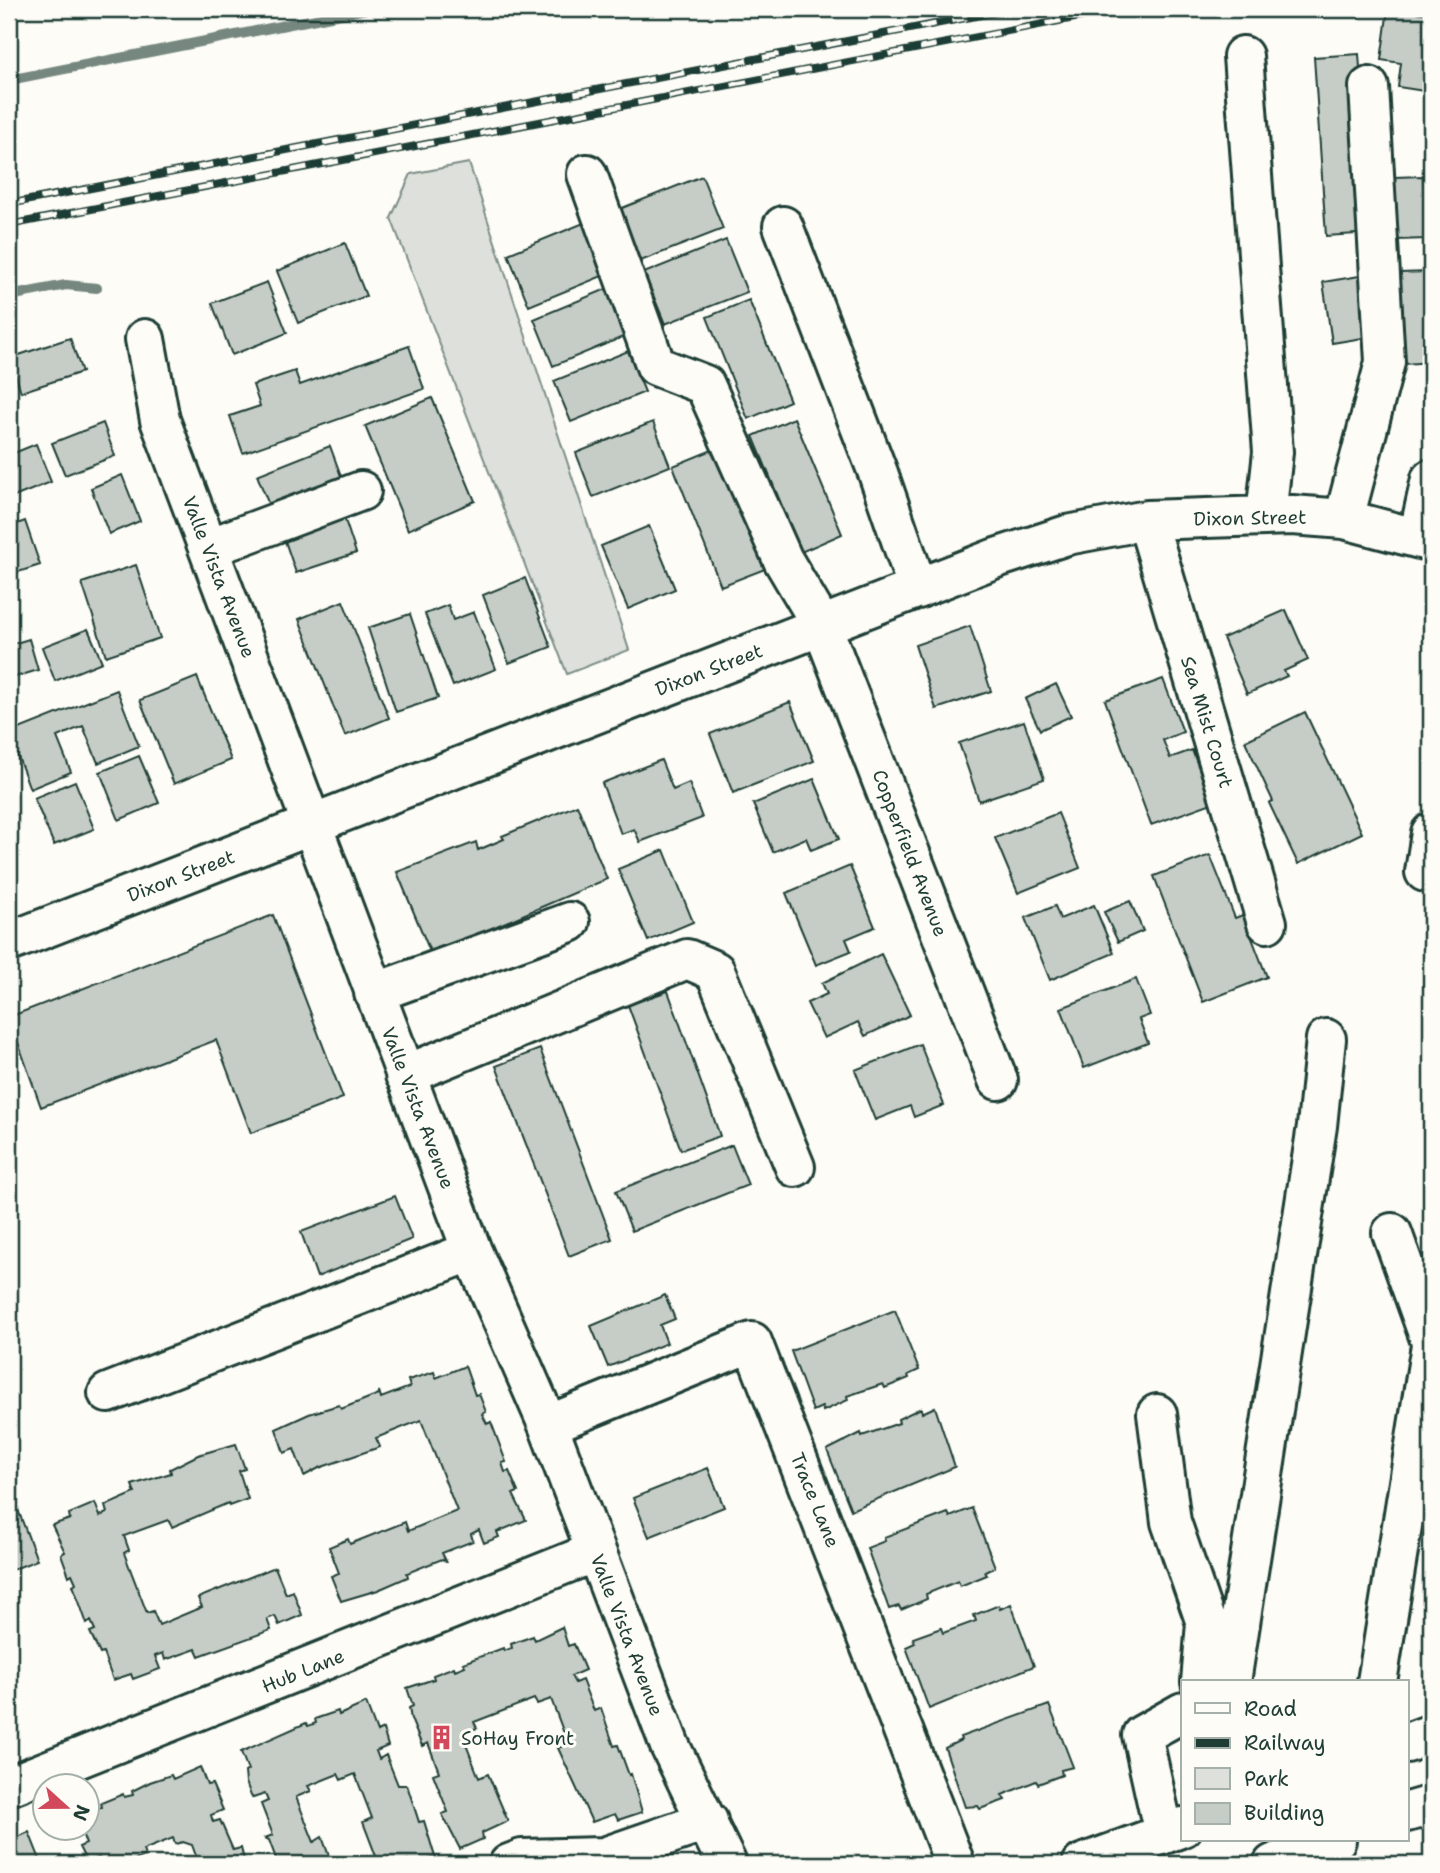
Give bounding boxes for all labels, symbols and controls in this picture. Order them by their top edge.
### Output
street label: Valle Vista Avenue [177,493,261,661]
street label: Dixon Street [1193,505,1307,531]
street label: Dixon Street [652,638,766,702]
street label: Sea Mist Court [1175,653,1239,791]
street label: Copperfield Avenue [867,766,953,940]
street label: Dixon Street [124,844,238,908]
street label: Valle Vista Avenue [376,1024,460,1192]
street label: Trace Lane [785,1449,845,1551]
street label: Valle Vista Avenue [585,1551,669,1719]
street label: Hub Lane [258,1643,348,1699]
legend [1181,1680,1408,1842]
text: Road [1244,1695,1297,1723]
building icon: SoHay Front [427,1724,455,1752]
place label: SoHay Front [461,1726,574,1751]
text: Railway [1244,1729,1326,1757]
text: Park [1244,1765,1289,1793]
north arrow [32,1772,102,1842]
text: Building [1244,1799,1324,1827]
text: N [67,1801,96,1824]

